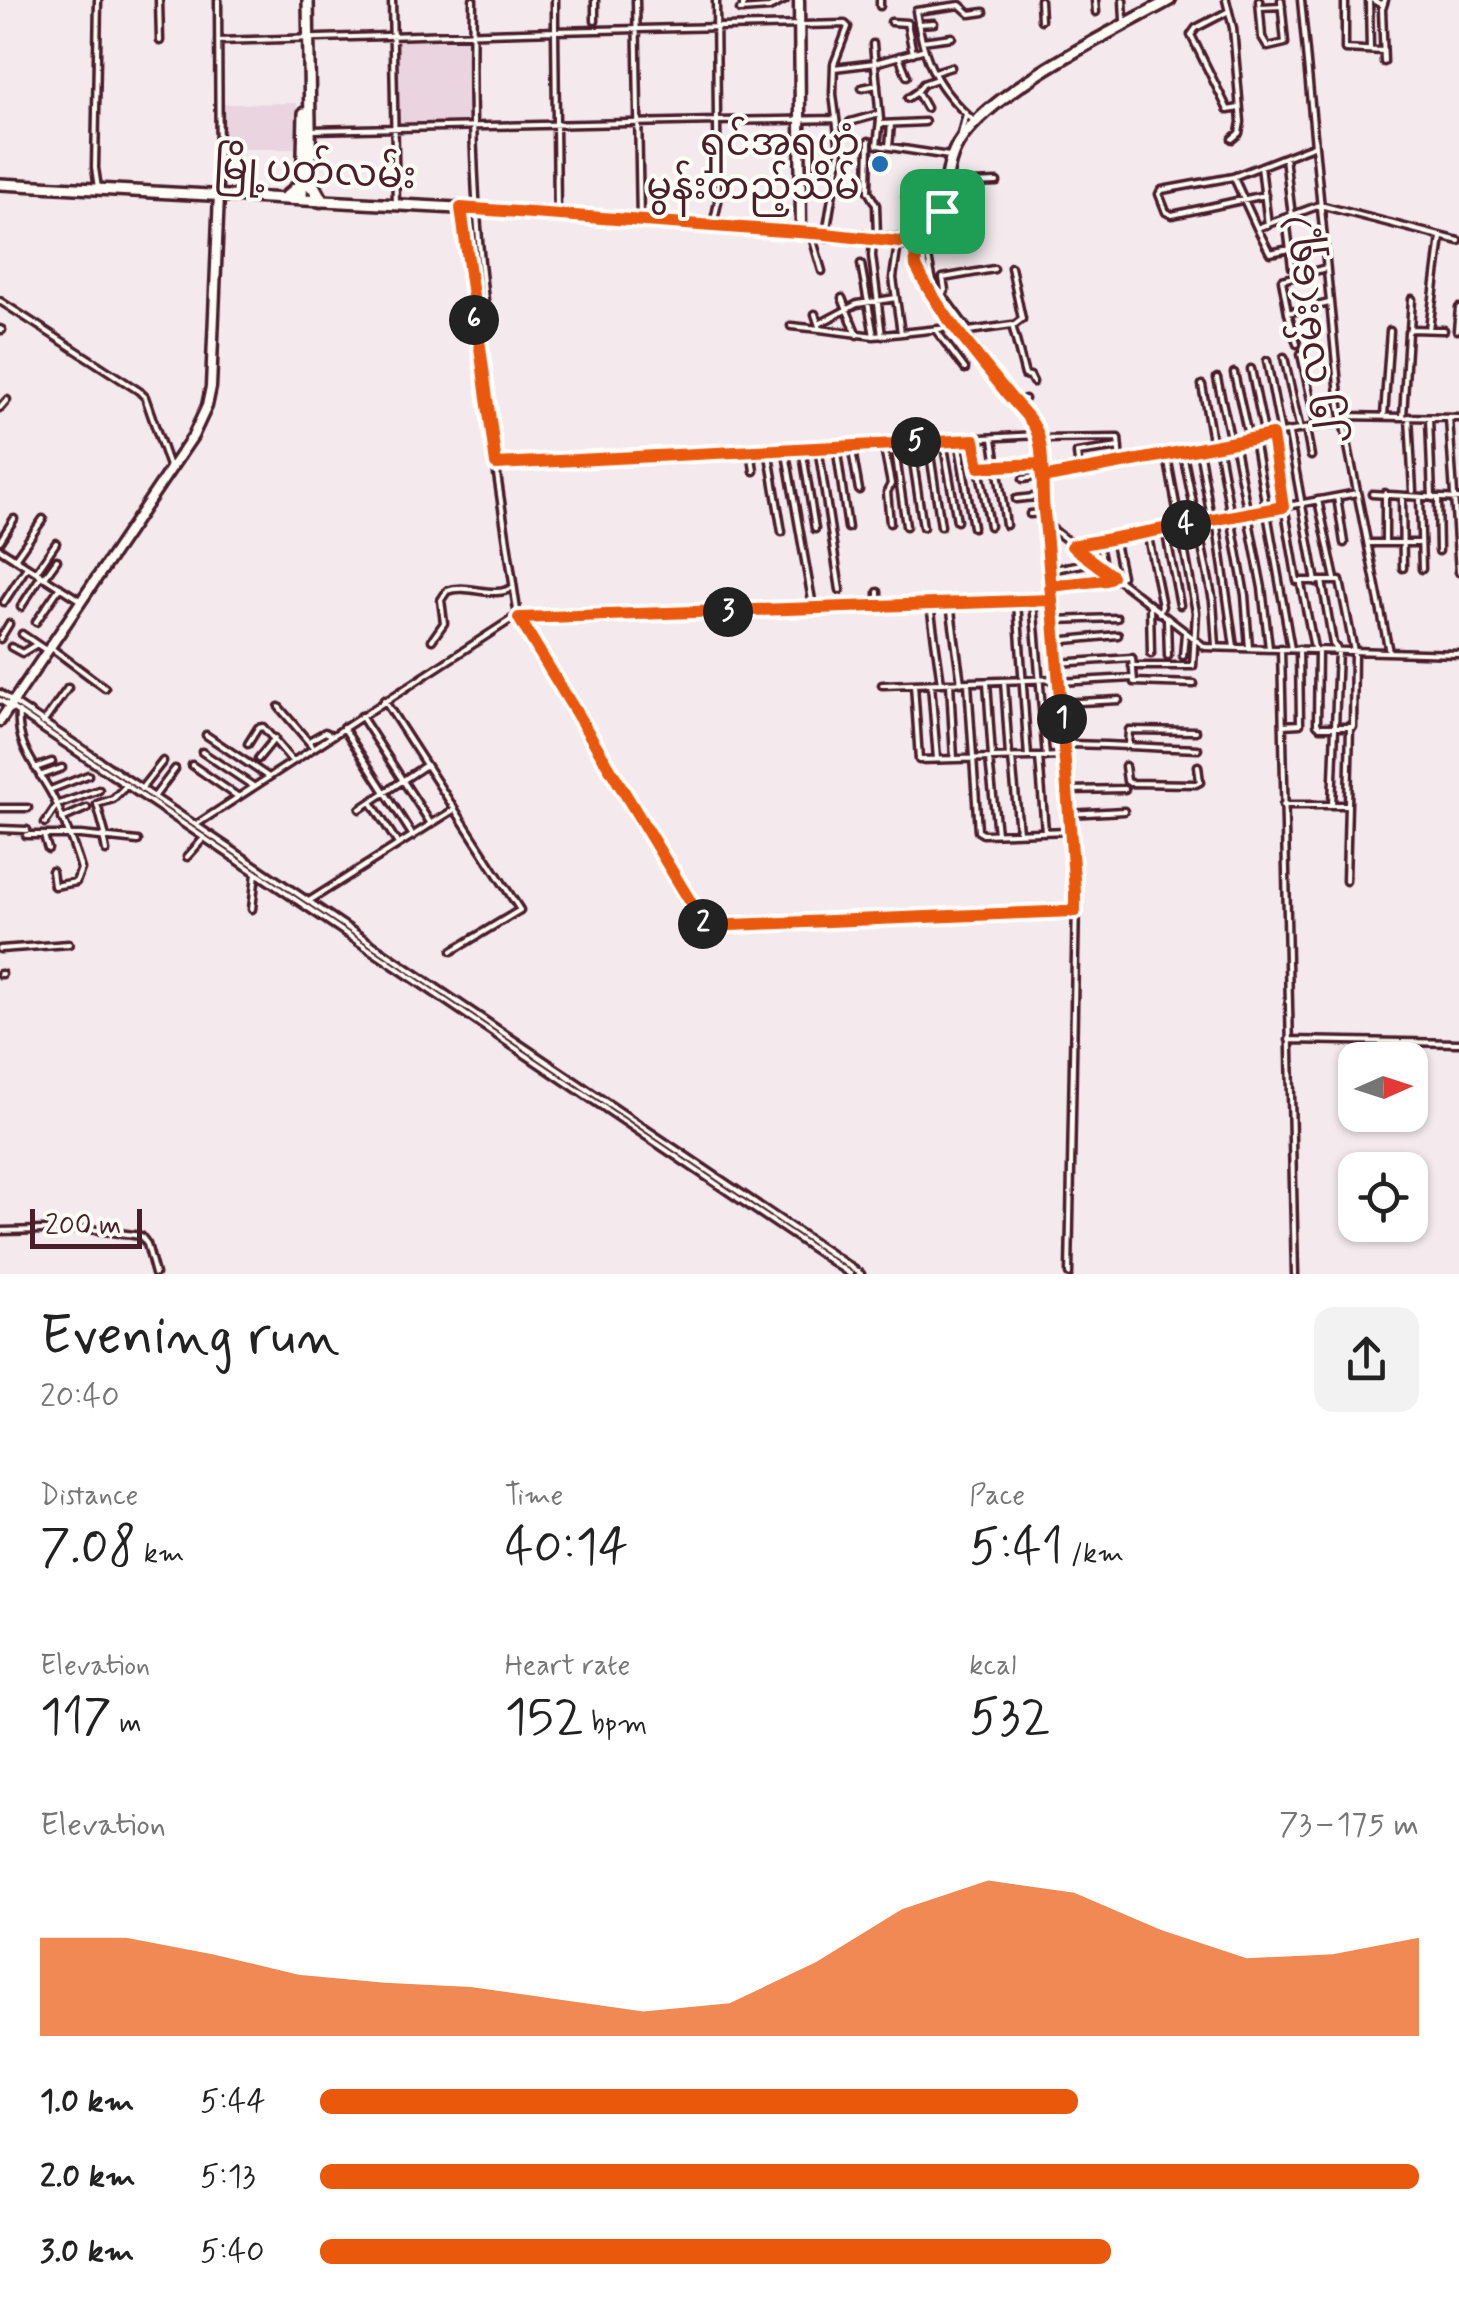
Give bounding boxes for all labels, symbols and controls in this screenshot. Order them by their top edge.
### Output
place label: ရှင်အရဟံ မွန်းတည့်သိမ် [646,116,860,217]
street label: မြို့ပတ်လမ်း [212,139,417,206]
marker: ရှင်အရဟံ မွန်းတည့်သိမ် [869,153,891,175]
pin [900,169,985,254]
icon: arrive [915,184,970,239]
street label: ၂၅ လမ်း(ရှေ့) [1268,213,1353,448]
pin: 6 [449,295,499,345]
text: 6 [467,301,481,338]
pin: 5 [891,417,941,467]
text: 5 [908,423,924,460]
pin: 4 [1161,500,1211,550]
text: 4 [1178,506,1194,543]
pin: 3 [703,587,753,637]
text: 3 [722,593,734,630]
pin: 1 [1037,694,1087,744]
text: 1 [1056,700,1068,737]
pin: 2 [678,899,728,949]
text: 2 [696,905,710,942]
north arrow [1338,1042,1428,1132]
map controls [1338,1042,1428,1242]
button: locate [1338,1152,1428,1242]
scale bar [30,1204,142,1248]
text: 200 m [45,1208,121,1245]
text: Evening run [40,1302,340,1374]
button: share [1314,1307,1419,1412]
text: 20:40 [40,1376,119,1418]
text: Distance [40,1478,138,1515]
text: Time [505,1478,563,1515]
text: Pace [969,1478,1025,1515]
text: 7.08 [40,1515,136,1581]
text: 40:14 [505,1515,628,1581]
text: 5:41 [969,1515,1063,1581]
text: km [136,1536,185,1573]
text: /km [1063,1536,1124,1573]
text: Elevation [40,1648,150,1685]
text: Heart rate [505,1648,630,1685]
text: kcal [969,1648,1016,1685]
text: 117 [40,1685,112,1751]
text: 152 [505,1685,583,1751]
text: 532 [969,1685,1050,1751]
text: m [112,1706,142,1743]
text: bpm [583,1706,647,1743]
text: Elevation [40,1804,166,1846]
text: 73–175 m [1279,1804,1419,1846]
text: 1.0 km [40,2081,134,2123]
text: 5:44 [200,2081,266,2123]
text: 2.0 km [40,2156,136,2198]
text: 5:13 [200,2156,256,2198]
text: 3.0 km [40,2231,134,2273]
text: 5:40 [200,2231,265,2273]

